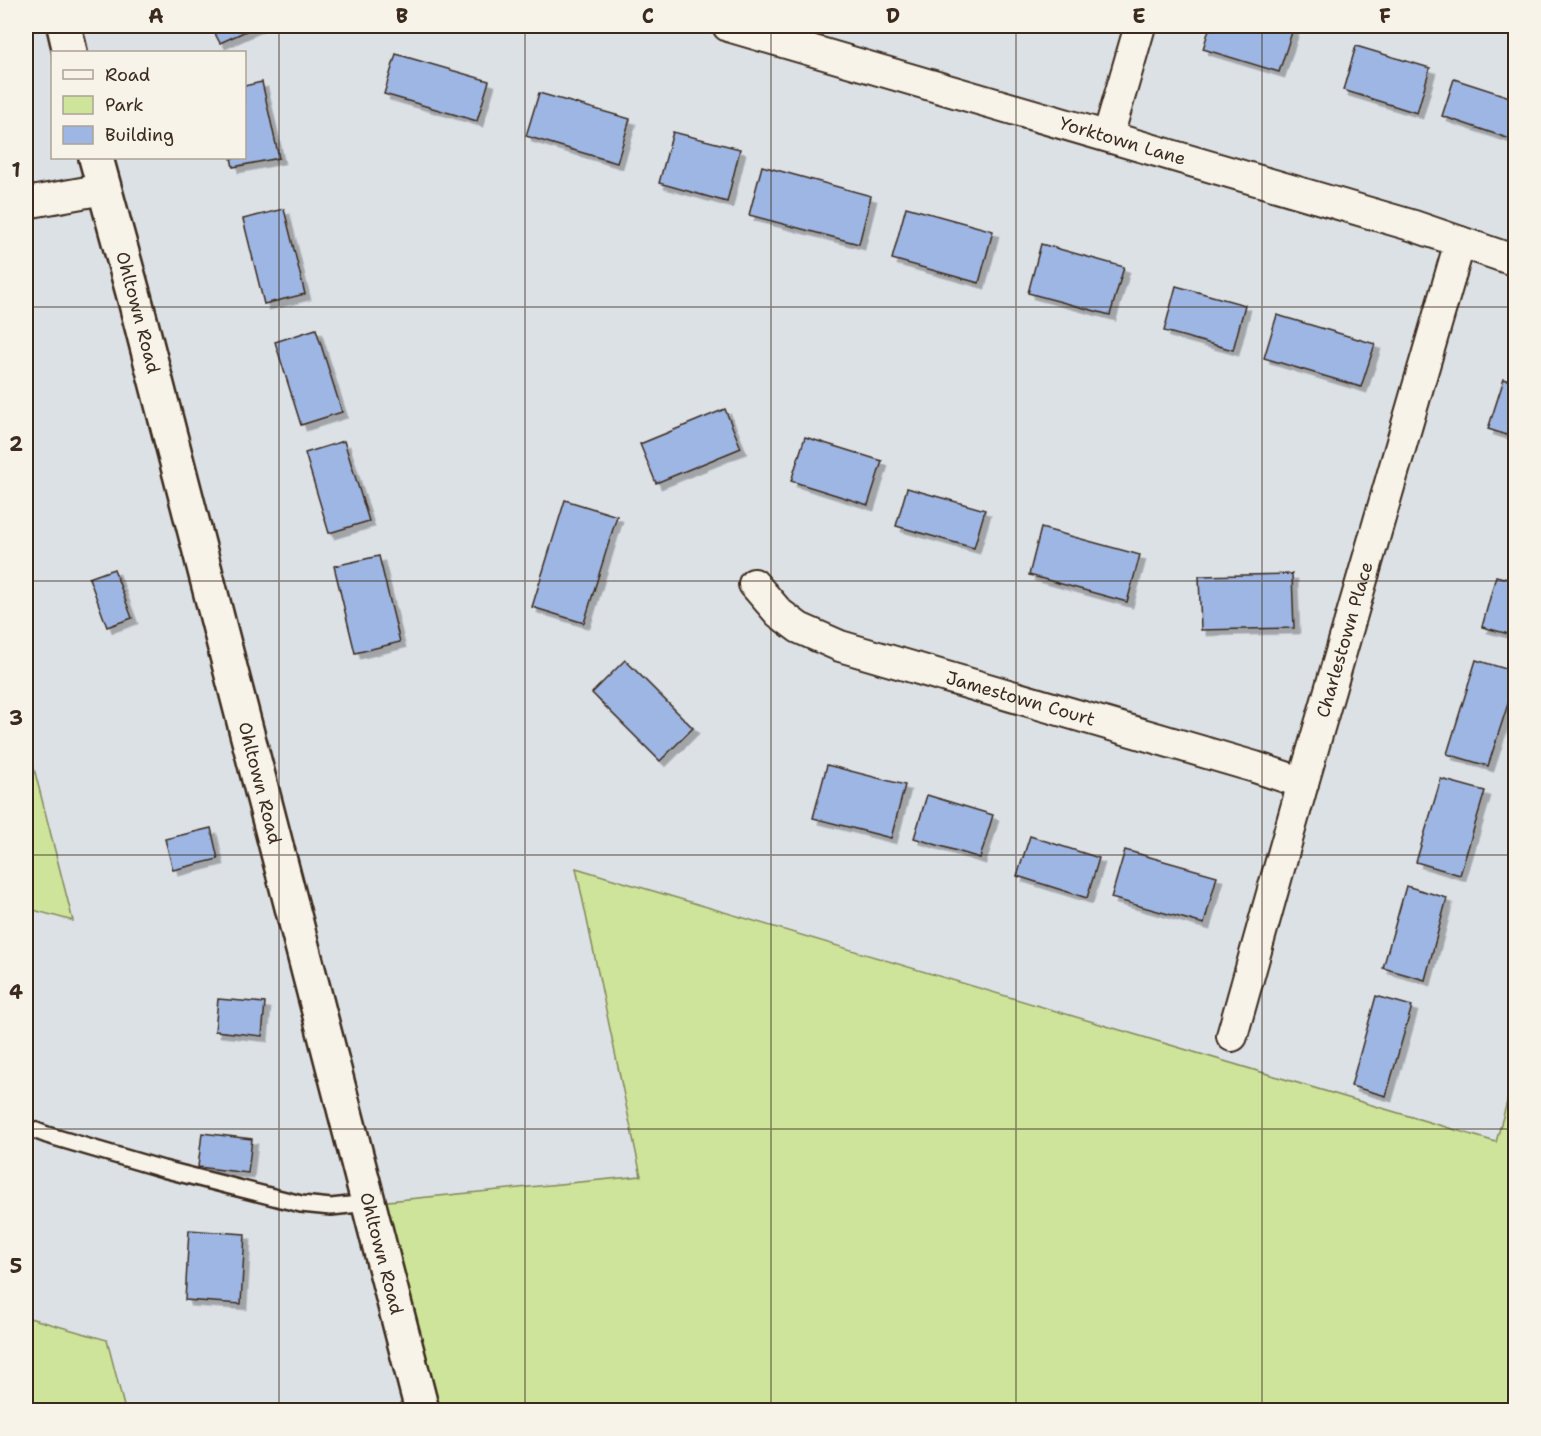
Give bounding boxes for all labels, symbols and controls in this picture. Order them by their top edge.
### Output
text: A [148,3,164,29]
text: B [396,3,408,29]
text: C [642,3,654,29]
text: D [886,3,900,29]
text: E [1132,3,1146,29]
text: F [1379,3,1391,29]
legend [51,51,246,159]
text: Road [105,63,150,87]
text: Park [105,93,144,117]
street label: Yorktown Lane [1057,111,1188,171]
text: Building [105,123,174,147]
text: 1 [11,157,21,183]
street label: Ohltown Road [110,249,165,376]
text: 2 [9,431,23,457]
street label: Charlestown Place [1311,559,1379,720]
street label: Jamestown Court [943,666,1098,732]
text: 3 [9,705,23,731]
street label: Ohltown Road [233,719,287,846]
text: 4 [9,979,23,1005]
street label: Ohltown Road [354,1190,409,1317]
text: 5 [10,1253,22,1279]

